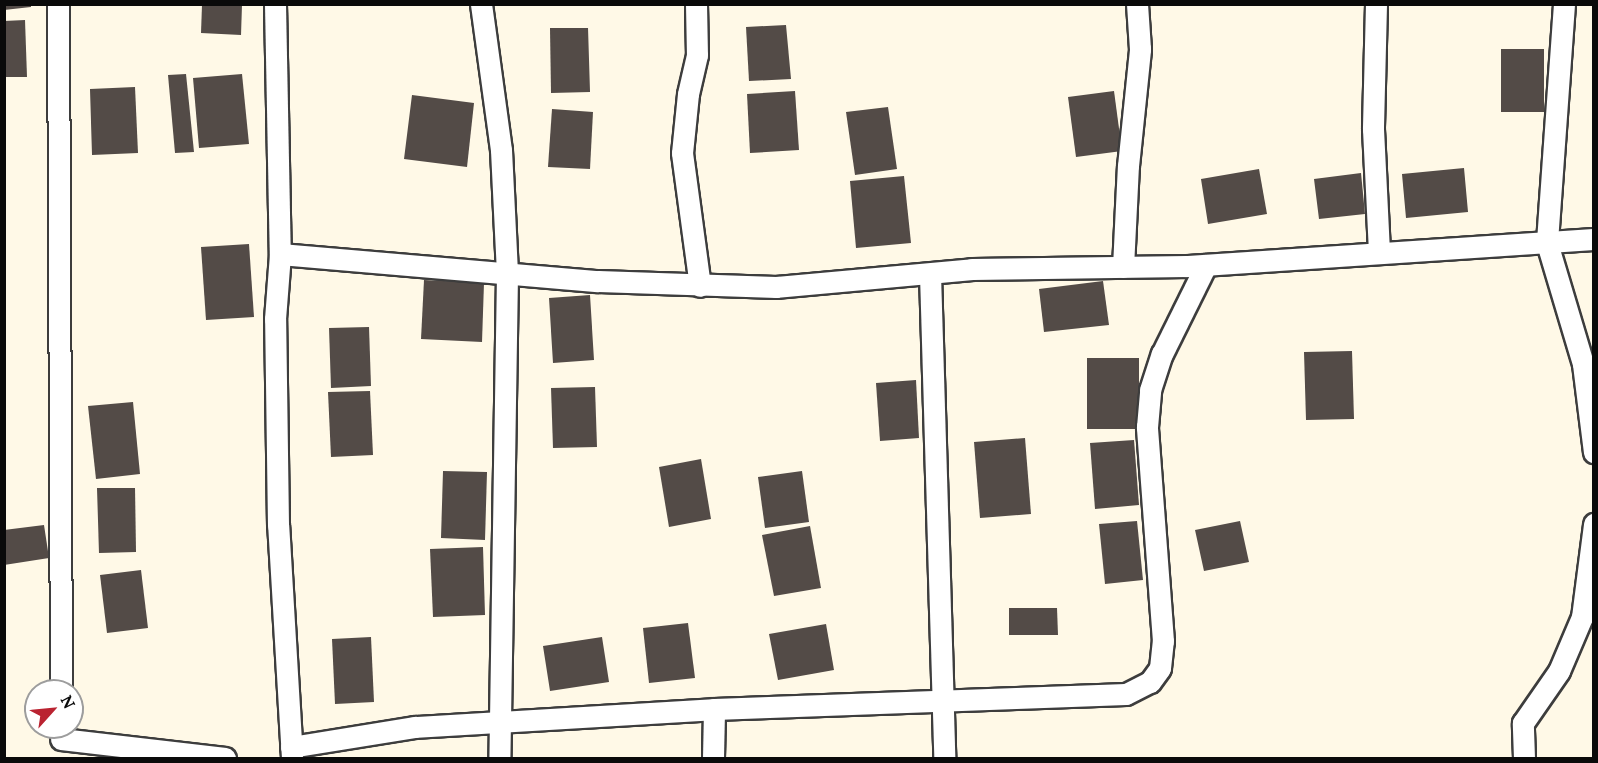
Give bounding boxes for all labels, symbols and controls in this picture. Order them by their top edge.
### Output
north arrow [24,679,84,739]
text: N [57,692,80,712]

